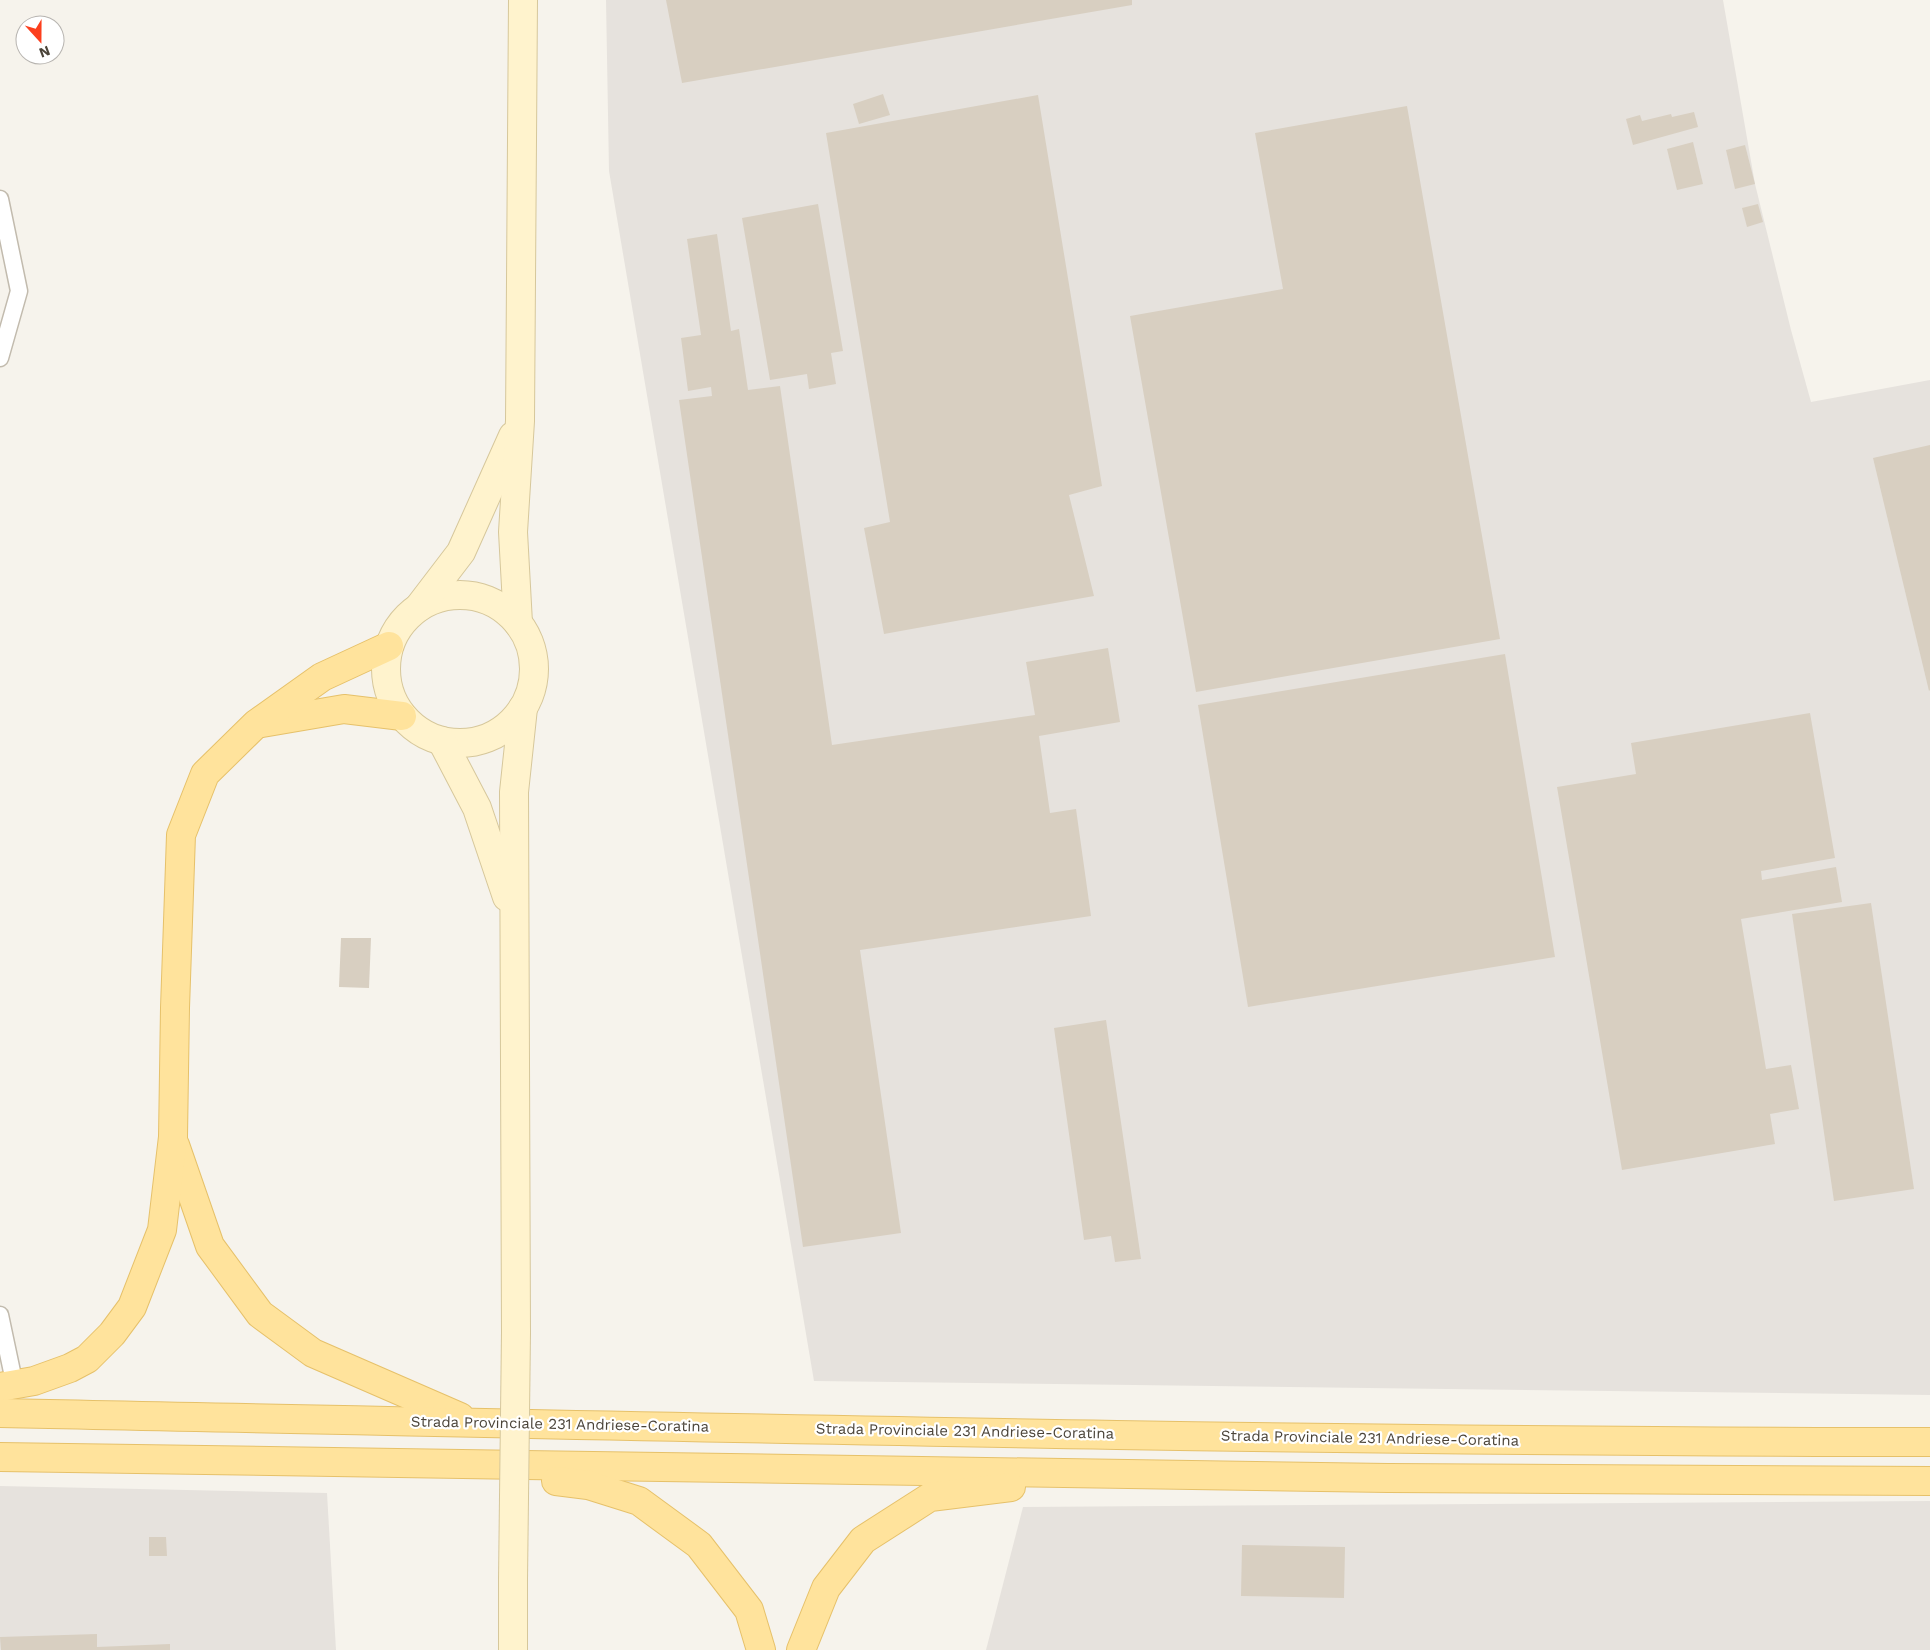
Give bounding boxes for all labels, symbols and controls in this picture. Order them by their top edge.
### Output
north arrow [15,15,65,65]
text: N [37,43,52,61]
street label: Strada Provinciale 231 Andriese-Coratina [411,1412,710,1436]
street label: Strada Provinciale 231 Andriese-Coratina [816,1419,1115,1443]
street label: Strada Provinciale 231 Andriese-Coratina [1221,1426,1520,1450]

